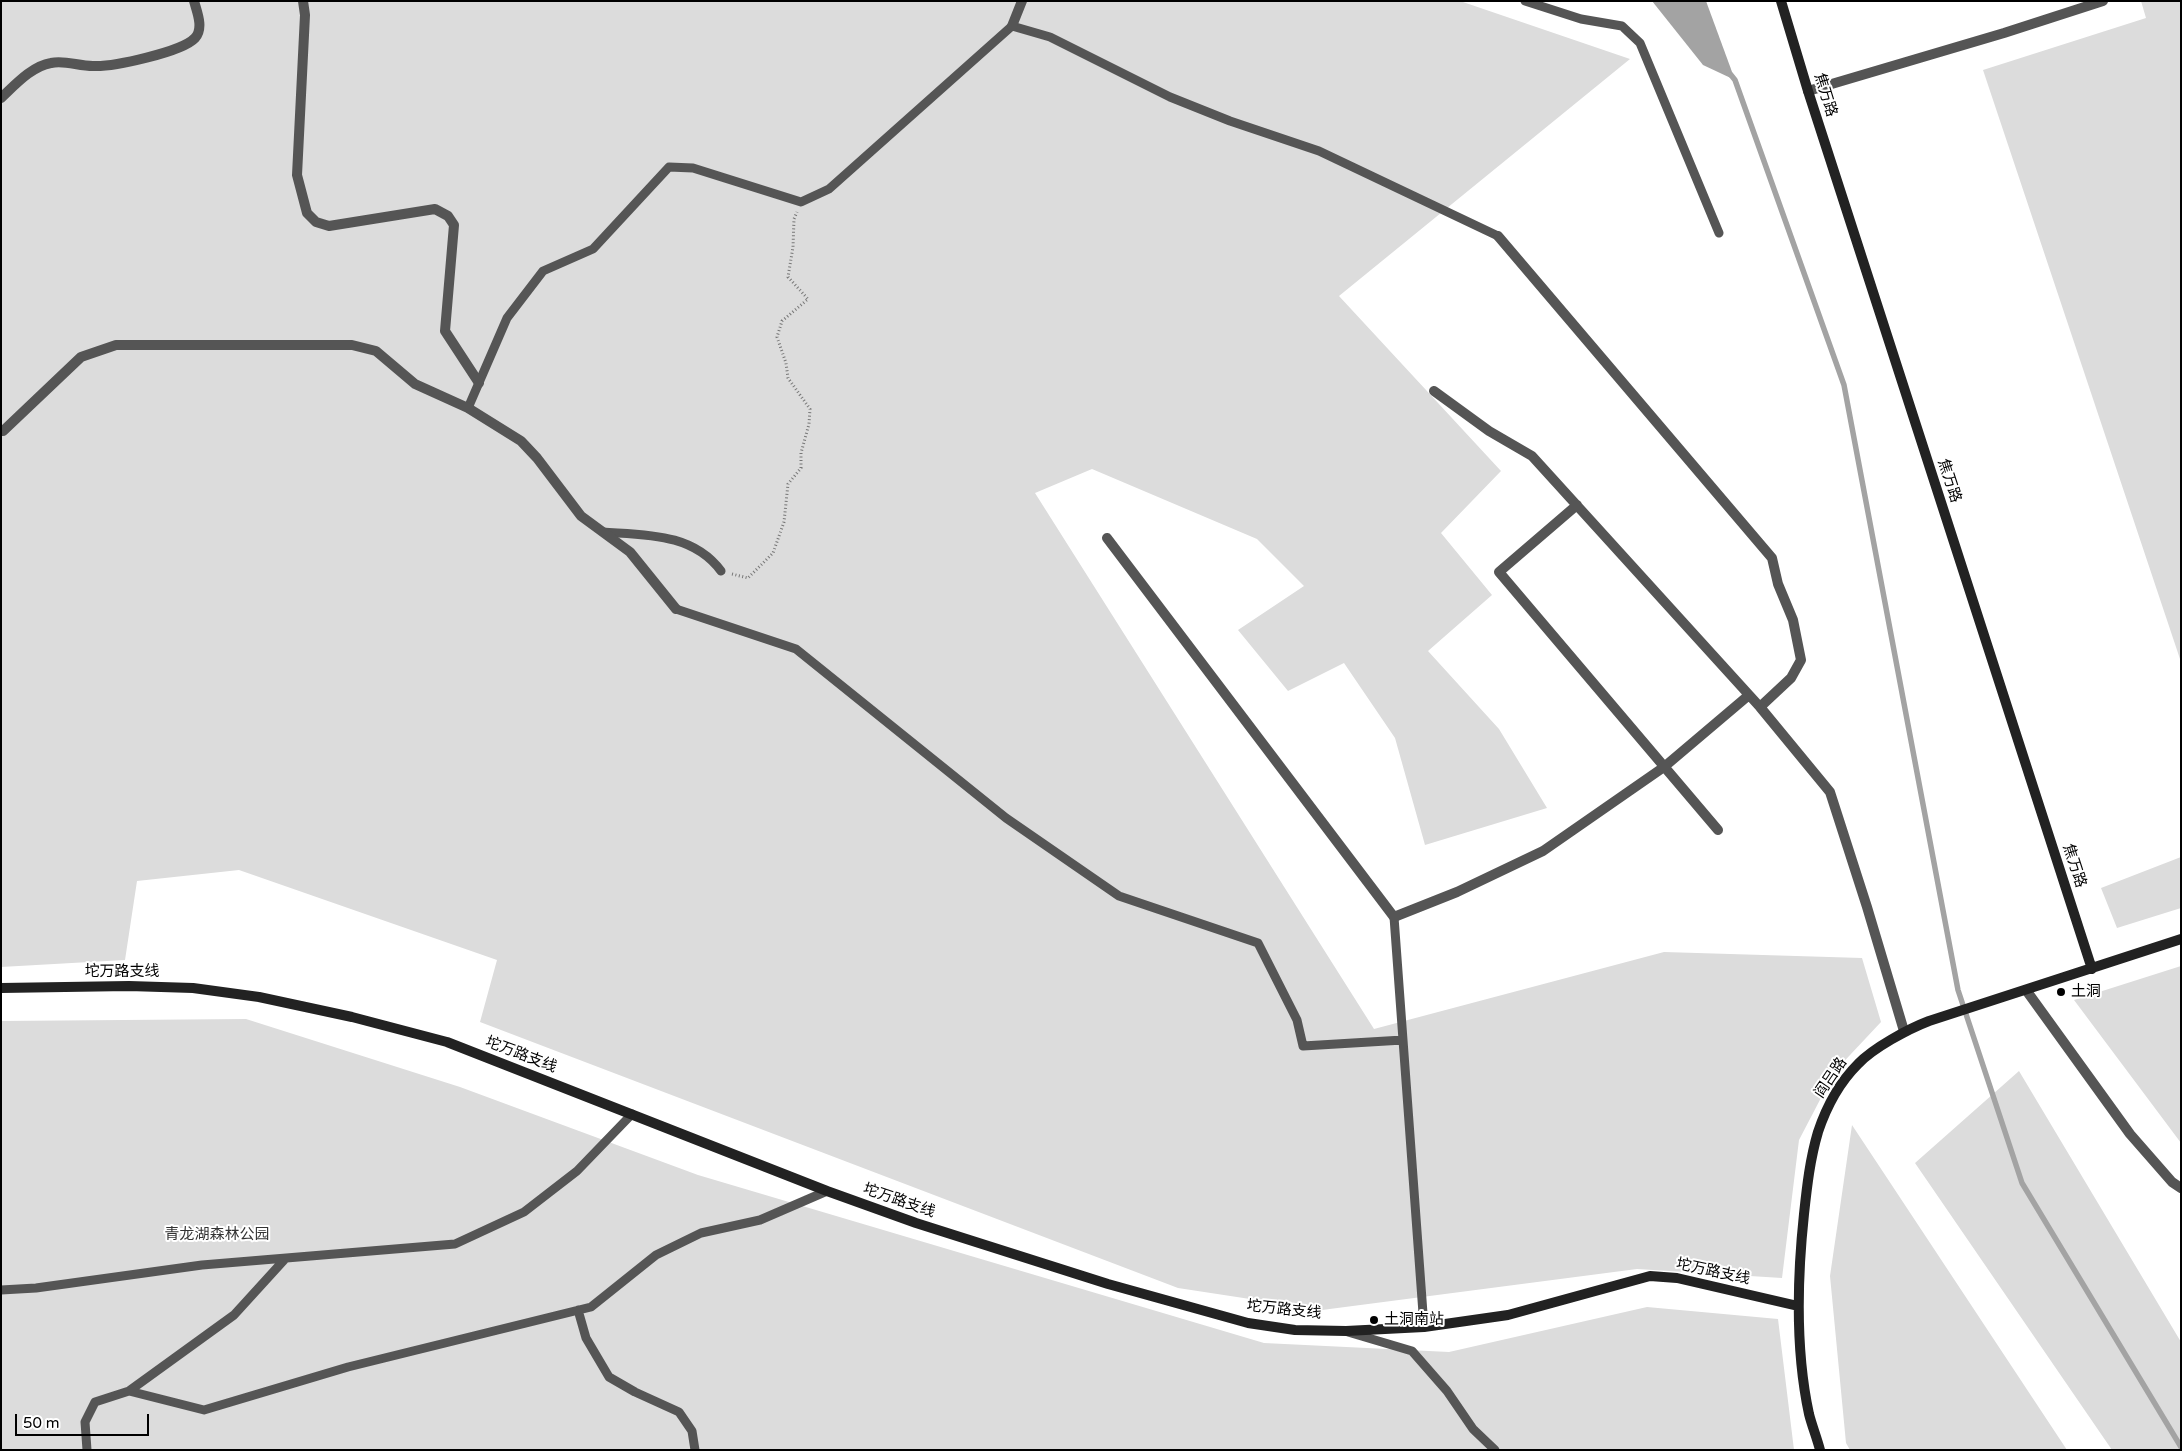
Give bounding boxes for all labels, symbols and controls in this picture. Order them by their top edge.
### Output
street label: 焦万路 [1810,71,1840,119]
street label: 焦万路 [1933,457,1965,505]
street label: 焦万路 [2058,842,2090,890]
street label: 坨万路支线 [85,963,159,981]
place label: 土洞 [2071,983,2101,1001]
marker: 土洞 [2055,986,2067,998]
street label: 坨万路支线 [483,1033,559,1077]
street label: 阎吕路 [1811,1054,1851,1102]
street label: 坨万路支线 [861,1180,937,1222]
park label: 青龙湖森林公园 [165,1226,269,1244]
street label: 坨万路支线 [1674,1255,1752,1289]
street label: 坨万路支线 [1246,1297,1322,1323]
place label: 土洞南站 [1384,1311,1444,1329]
marker: 土洞南站 [1368,1314,1380,1326]
scale bar [18,1404,151,1436]
text: 50 m [23,1414,60,1432]

